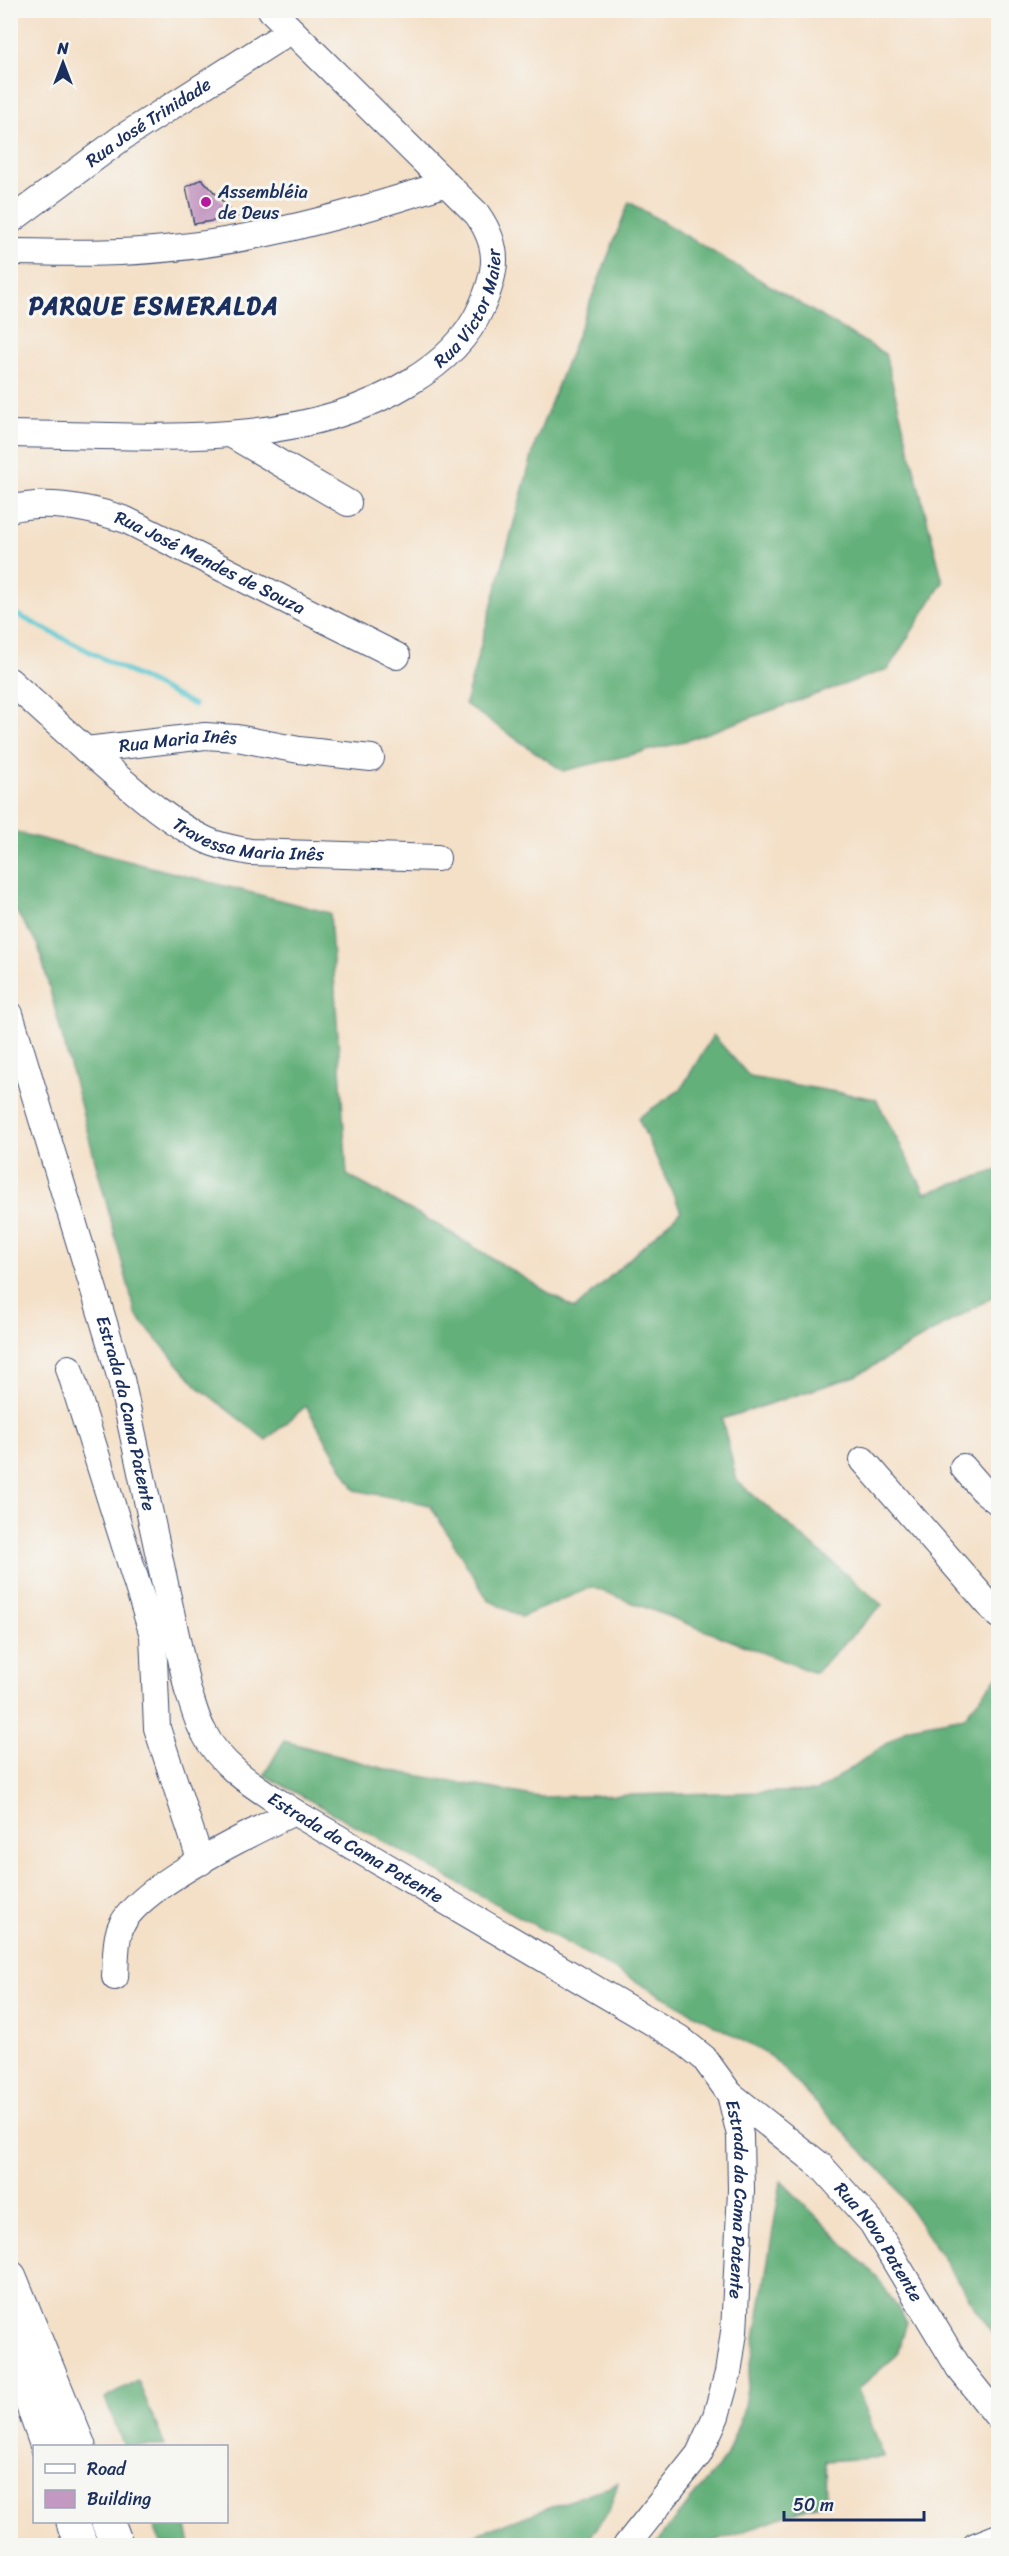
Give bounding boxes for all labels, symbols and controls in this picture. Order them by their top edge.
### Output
north arrow [33,33,93,93]
text: N [56,34,69,63]
street label: Rua José Trinidade [78,69,218,176]
place label: Assembléia de Deus [217,176,308,229]
marker: Assembléia de Deus [199,195,213,209]
street label: Rua Victor Maier [426,245,510,376]
district label: PARQUE ESMERALDA [29,285,279,327]
street label: Rua José Mendes de Souza [111,501,311,623]
street label: Rua Maria Inês [117,720,238,762]
street label: Travessa Maria Inês [166,808,325,870]
street label: Estrada da Cama Patente [87,1312,165,1514]
street label: Estrada da Cama Patente [261,1783,450,1912]
street label: Estrada da Cama Patente [716,2096,757,2300]
street label: Rua Nova Patente [826,2174,932,2308]
legend [33,2445,228,2523]
text: Road [87,2453,127,2485]
text: Building [87,2483,151,2515]
scale bar [784,2484,924,2522]
text: 50 m [793,2489,834,2521]

